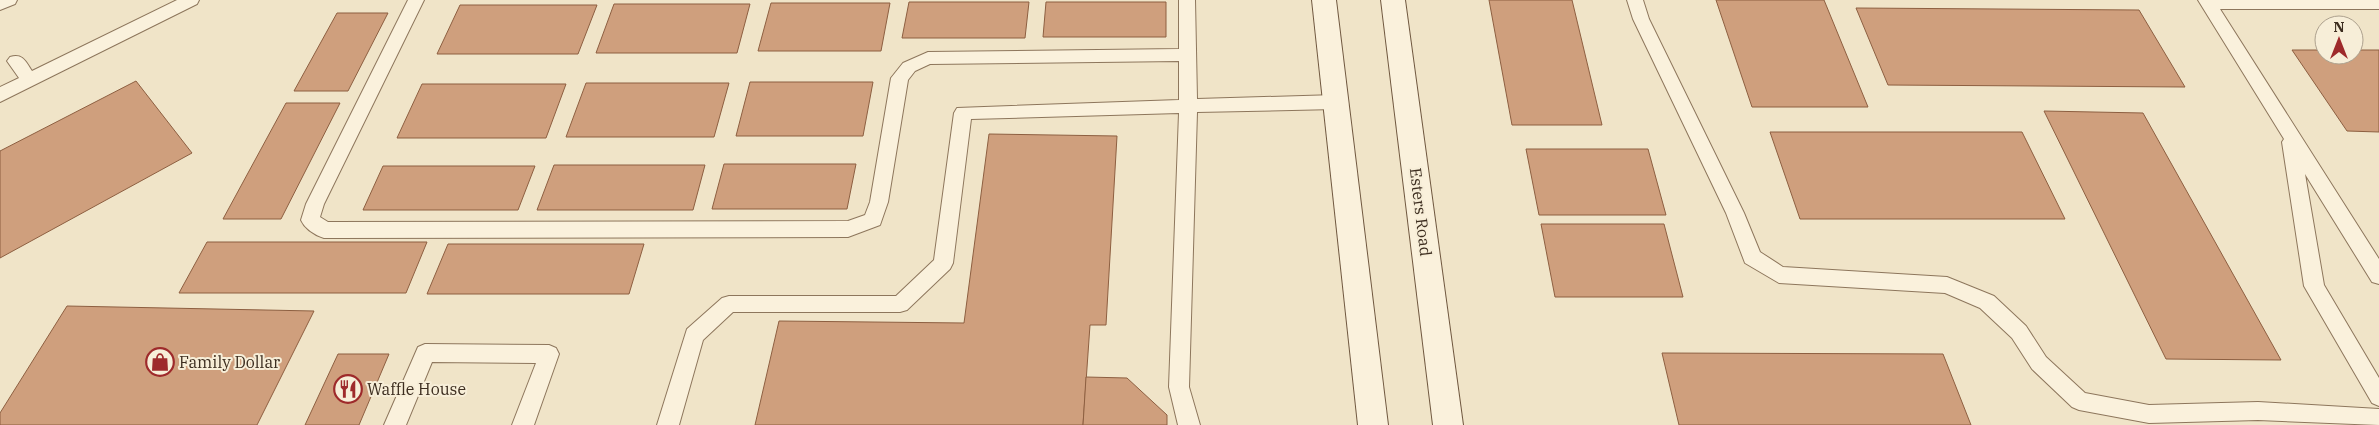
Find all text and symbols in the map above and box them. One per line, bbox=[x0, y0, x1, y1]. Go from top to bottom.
north arrow bbox=[2314, 15, 2364, 65]
text: N bbox=[2333, 18, 2345, 36]
street label: Esters Road bbox=[1406, 167, 1436, 258]
shop icon: Family Dollar bbox=[145, 347, 175, 377]
place label: Family Dollar bbox=[179, 352, 280, 372]
restaurant icon: Waffle House bbox=[333, 374, 363, 404]
place label: Waffle House bbox=[367, 379, 466, 399]

